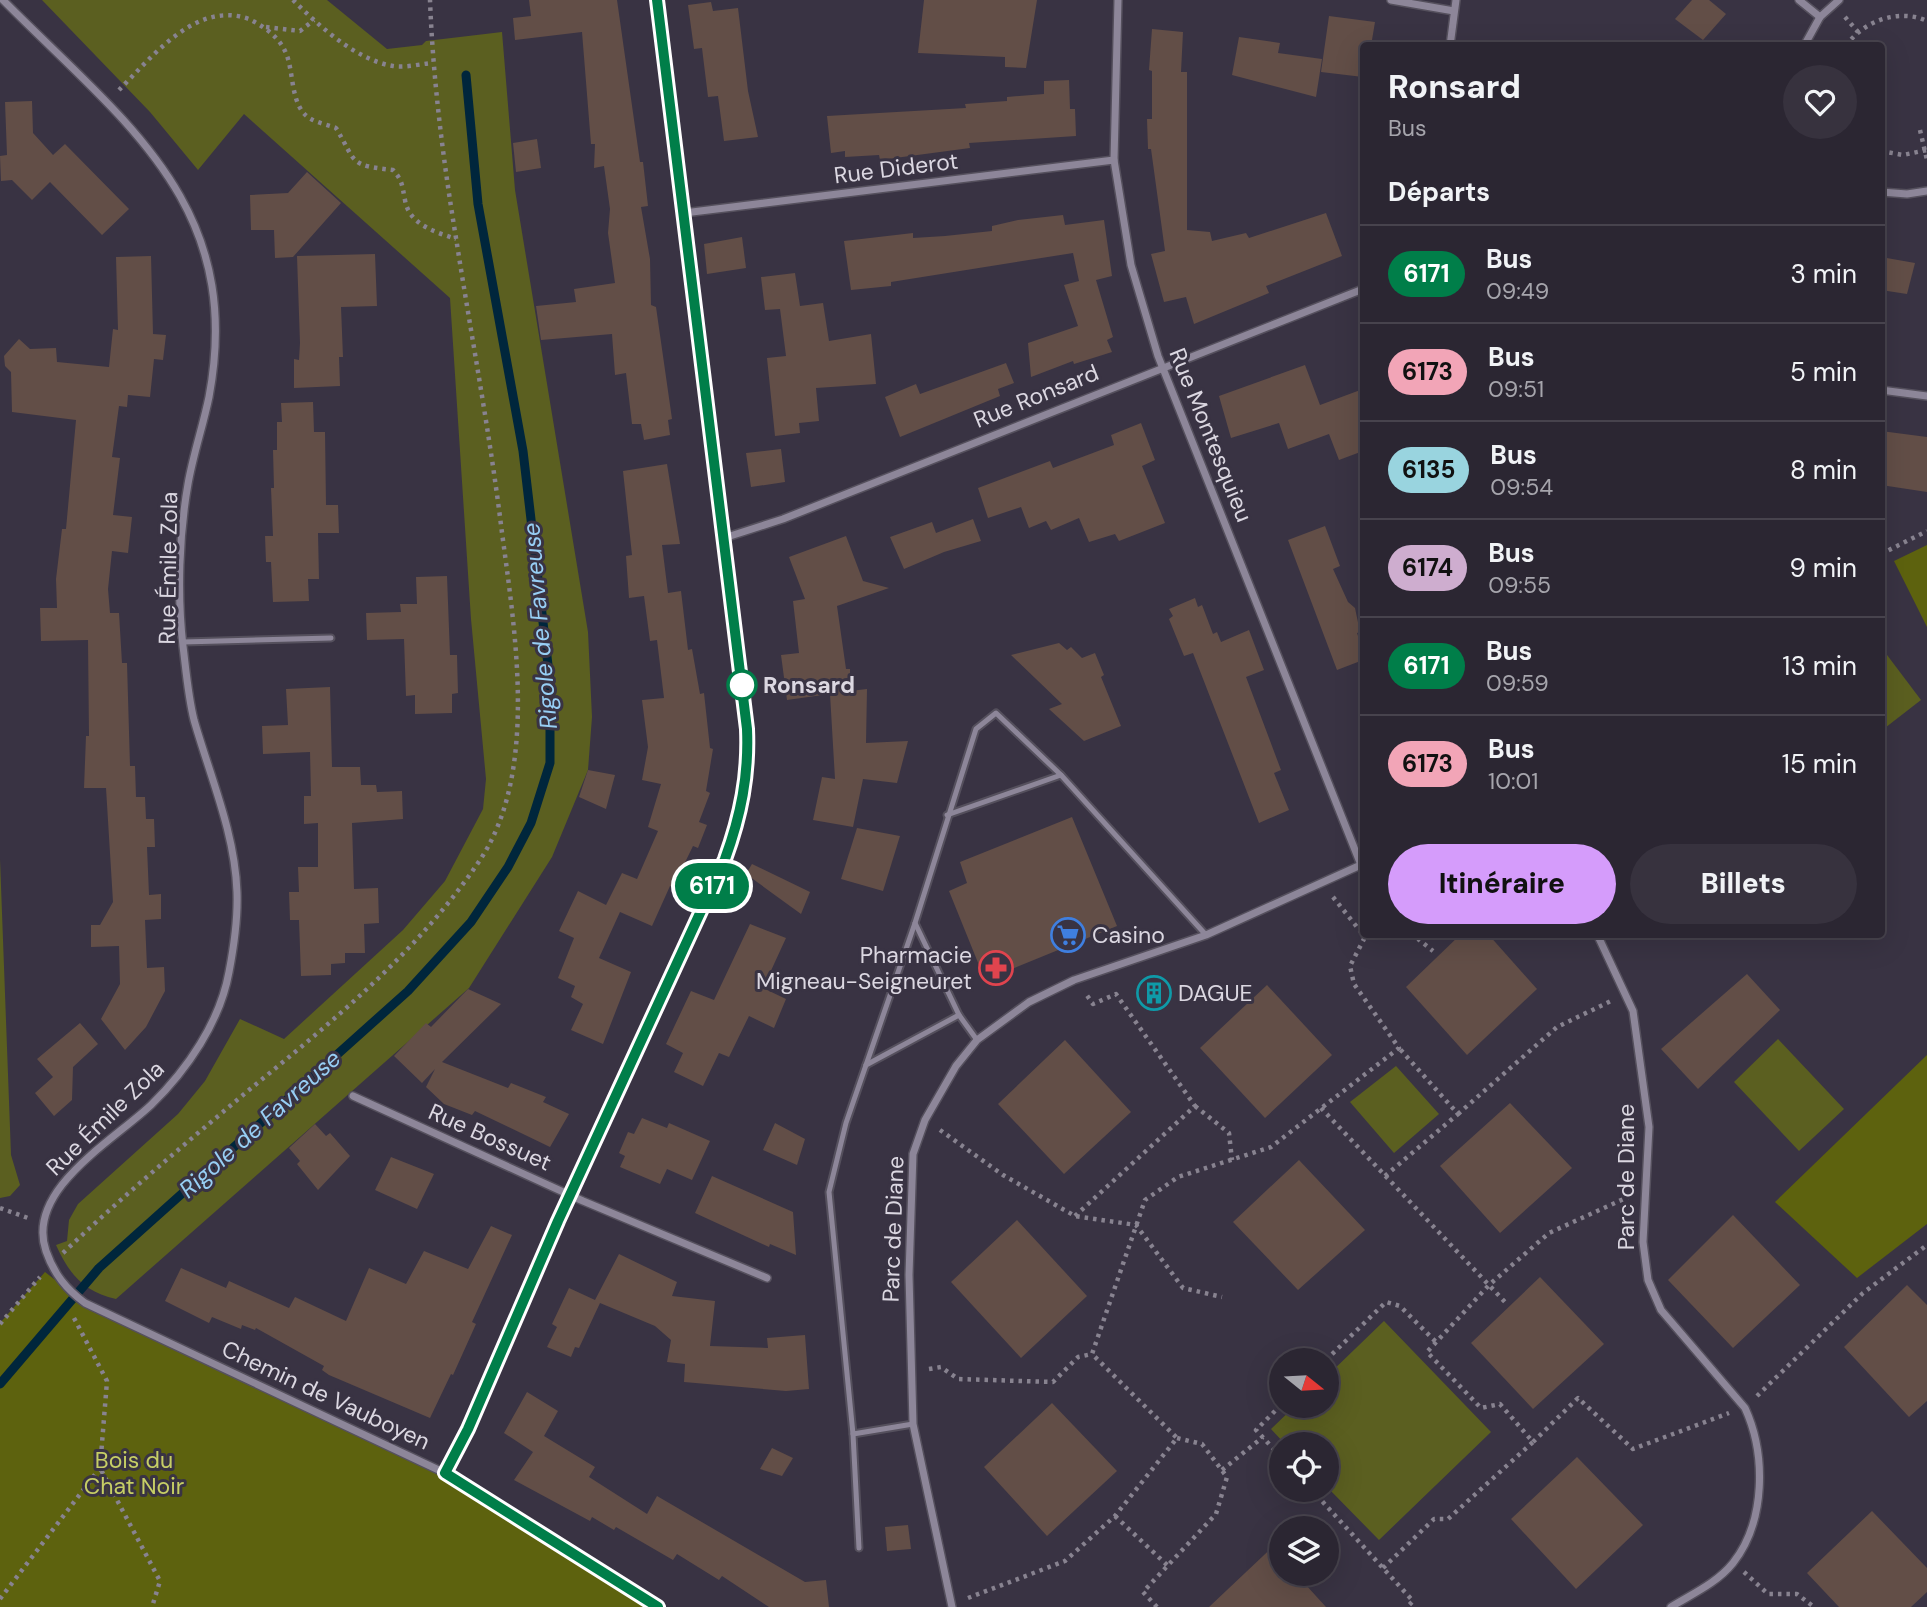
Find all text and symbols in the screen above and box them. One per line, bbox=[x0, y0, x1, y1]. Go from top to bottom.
text: Ronsard bbox=[1388, 65, 1521, 108]
button: heart bbox=[1783, 65, 1857, 139]
text: Bus bbox=[1388, 113, 1427, 143]
street label: Rue Diderot bbox=[832, 145, 960, 191]
text: Départs bbox=[1388, 175, 1490, 209]
text: Bus bbox=[1486, 242, 1532, 276]
text: 3 min bbox=[1790, 257, 1857, 291]
text: 6171 bbox=[1403, 258, 1450, 289]
text: 09:49 bbox=[1486, 276, 1549, 306]
text: Bus bbox=[1488, 340, 1535, 374]
street label: Rue Montesquieu bbox=[1162, 344, 1260, 526]
text: 5 min bbox=[1790, 355, 1857, 389]
text: 6173 bbox=[1402, 356, 1453, 387]
street label: Rue Ronsard bbox=[969, 357, 1103, 435]
text: 09:51 bbox=[1488, 374, 1544, 404]
text: Bus bbox=[1490, 438, 1537, 472]
text: 8 min bbox=[1790, 453, 1857, 487]
text: 6135 bbox=[1402, 454, 1455, 485]
text: 09:54 bbox=[1490, 472, 1553, 502]
street label: Rue Émile Zola bbox=[152, 491, 184, 645]
water label: Rigole de Favreuse bbox=[515, 521, 564, 731]
text: Bus bbox=[1488, 536, 1535, 570]
text: 9 min bbox=[1789, 551, 1857, 585]
text: 6174 bbox=[1402, 552, 1453, 583]
text: 09:55 bbox=[1488, 570, 1551, 600]
text: Bus bbox=[1486, 634, 1532, 668]
text: 13 min bbox=[1782, 649, 1857, 683]
text: 6171 bbox=[1403, 650, 1450, 681]
text: 09:59 bbox=[1486, 668, 1549, 698]
marker: Ronsard bbox=[727, 670, 757, 700]
place label: Ronsard bbox=[763, 670, 855, 700]
text: Bus bbox=[1488, 732, 1535, 766]
text: 15 min bbox=[1782, 747, 1857, 781]
text: 6173 bbox=[1402, 748, 1453, 779]
text: 10:01 bbox=[1488, 766, 1539, 796]
button: Itinéraire bbox=[1388, 844, 1616, 924]
button: Billets bbox=[1630, 844, 1857, 924]
line badge: 6171 bbox=[663, 863, 761, 909]
text: 6171 bbox=[689, 870, 735, 901]
supermarket icon: Casino bbox=[1049, 916, 1087, 954]
place label: Casino bbox=[1092, 920, 1165, 950]
place label: Pharmacie Migneau-Seigneuret bbox=[756, 940, 972, 996]
pharmacy icon: Pharmacie Migneau-Seigneuret bbox=[977, 949, 1015, 987]
building icon: DAGUE bbox=[1135, 974, 1173, 1012]
place label: DAGUE bbox=[1178, 978, 1253, 1008]
water label: Rigole de Favreuse bbox=[172, 1043, 347, 1205]
street label: Rue Émile Zola bbox=[40, 1054, 170, 1182]
street label: Rue Bossuet bbox=[424, 1097, 556, 1177]
street label: Parc de Diane bbox=[1611, 1104, 1641, 1250]
street label: Parc de Diane bbox=[875, 1155, 911, 1303]
street label: Chemin de Vauboyen bbox=[217, 1334, 435, 1456]
north arrow bbox=[1269, 1348, 1339, 1418]
map controls bbox=[1269, 1348, 1339, 1586]
button: locate bbox=[1269, 1432, 1339, 1502]
park label: Bois du Chat Noir bbox=[84, 1445, 184, 1501]
button: layers bbox=[1269, 1516, 1339, 1586]

